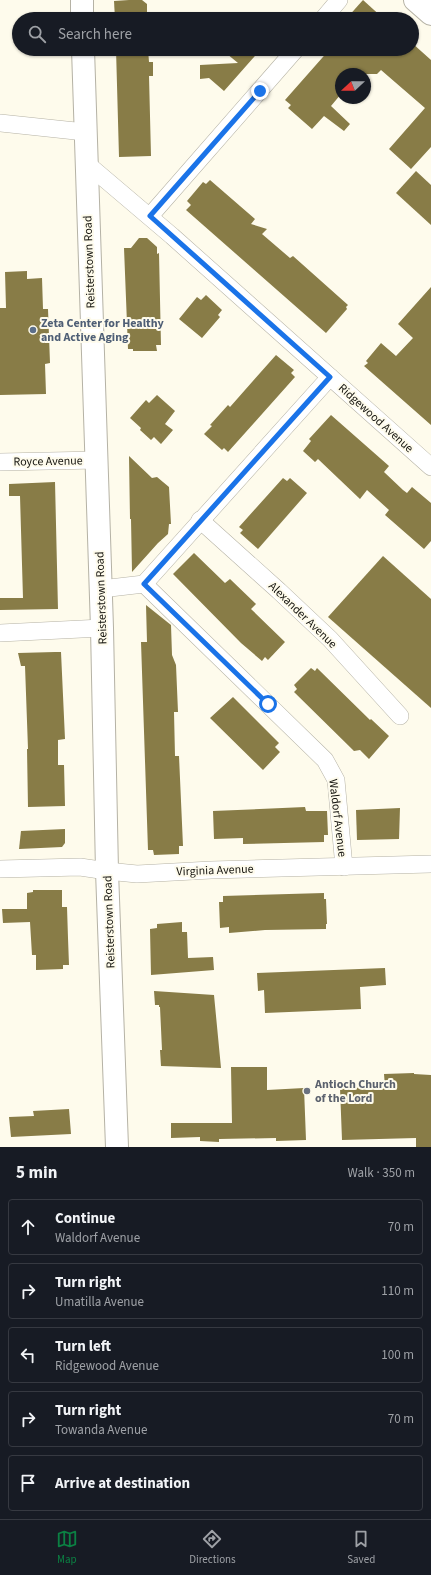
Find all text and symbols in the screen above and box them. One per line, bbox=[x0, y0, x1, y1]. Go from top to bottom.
search box bbox=[12, 12, 419, 56]
icon: search bbox=[26, 23, 48, 45]
text: Search here bbox=[58, 24, 132, 45]
north arrow bbox=[335, 68, 371, 104]
route end bbox=[251, 82, 269, 100]
street label: Reisterstown Road bbox=[79, 215, 100, 309]
place label: Zeta Center for Healthy and Active Aging bbox=[41, 315, 165, 346]
marker: Zeta Center for Healthy and Active Aging bbox=[28, 325, 38, 335]
street label: Ridgewood Avenue bbox=[334, 380, 417, 457]
street label: Royce Avenue bbox=[13, 452, 83, 471]
street label: Reisterstown Road bbox=[91, 551, 112, 645]
street label: Alexander Avenue bbox=[265, 578, 341, 653]
route start bbox=[259, 695, 277, 713]
street label: Waldorf Avenue bbox=[324, 778, 351, 858]
street label: Virginia Avenue bbox=[176, 861, 254, 880]
street label: Reisterstown Road bbox=[99, 875, 120, 969]
place label: Antioch Church of the Lord bbox=[314, 1076, 396, 1107]
marker: Antioch Church of the Lord bbox=[302, 1086, 312, 1096]
text: 5 min bbox=[16, 1161, 57, 1185]
text: Walk · 350 m bbox=[347, 1164, 415, 1182]
text: Continue bbox=[55, 1208, 115, 1229]
icon: ahead bbox=[17, 1216, 39, 1238]
text: 70 m bbox=[388, 1218, 414, 1236]
text: Waldorf Avenue bbox=[55, 1229, 140, 1247]
text: Turn right bbox=[55, 1272, 121, 1293]
icon: right bbox=[17, 1280, 39, 1302]
text: 110 m bbox=[381, 1282, 414, 1300]
text: Umatilla Avenue bbox=[55, 1293, 144, 1311]
text: Turn left bbox=[55, 1336, 111, 1357]
icon: left bbox=[17, 1344, 39, 1366]
text: 100 m bbox=[381, 1346, 414, 1364]
text: Ridgewood Avenue bbox=[55, 1357, 159, 1375]
text: Turn right bbox=[55, 1400, 121, 1421]
icon: right bbox=[17, 1408, 39, 1430]
text: 70 m bbox=[388, 1410, 414, 1428]
text: Towanda Avenue bbox=[55, 1421, 147, 1439]
icon: arrive bbox=[17, 1472, 39, 1494]
text: Arrive at destination bbox=[55, 1473, 190, 1494]
tab: Map bbox=[56, 1528, 78, 1567]
tab: Directions bbox=[189, 1528, 236, 1567]
tab: Saved bbox=[347, 1528, 375, 1567]

